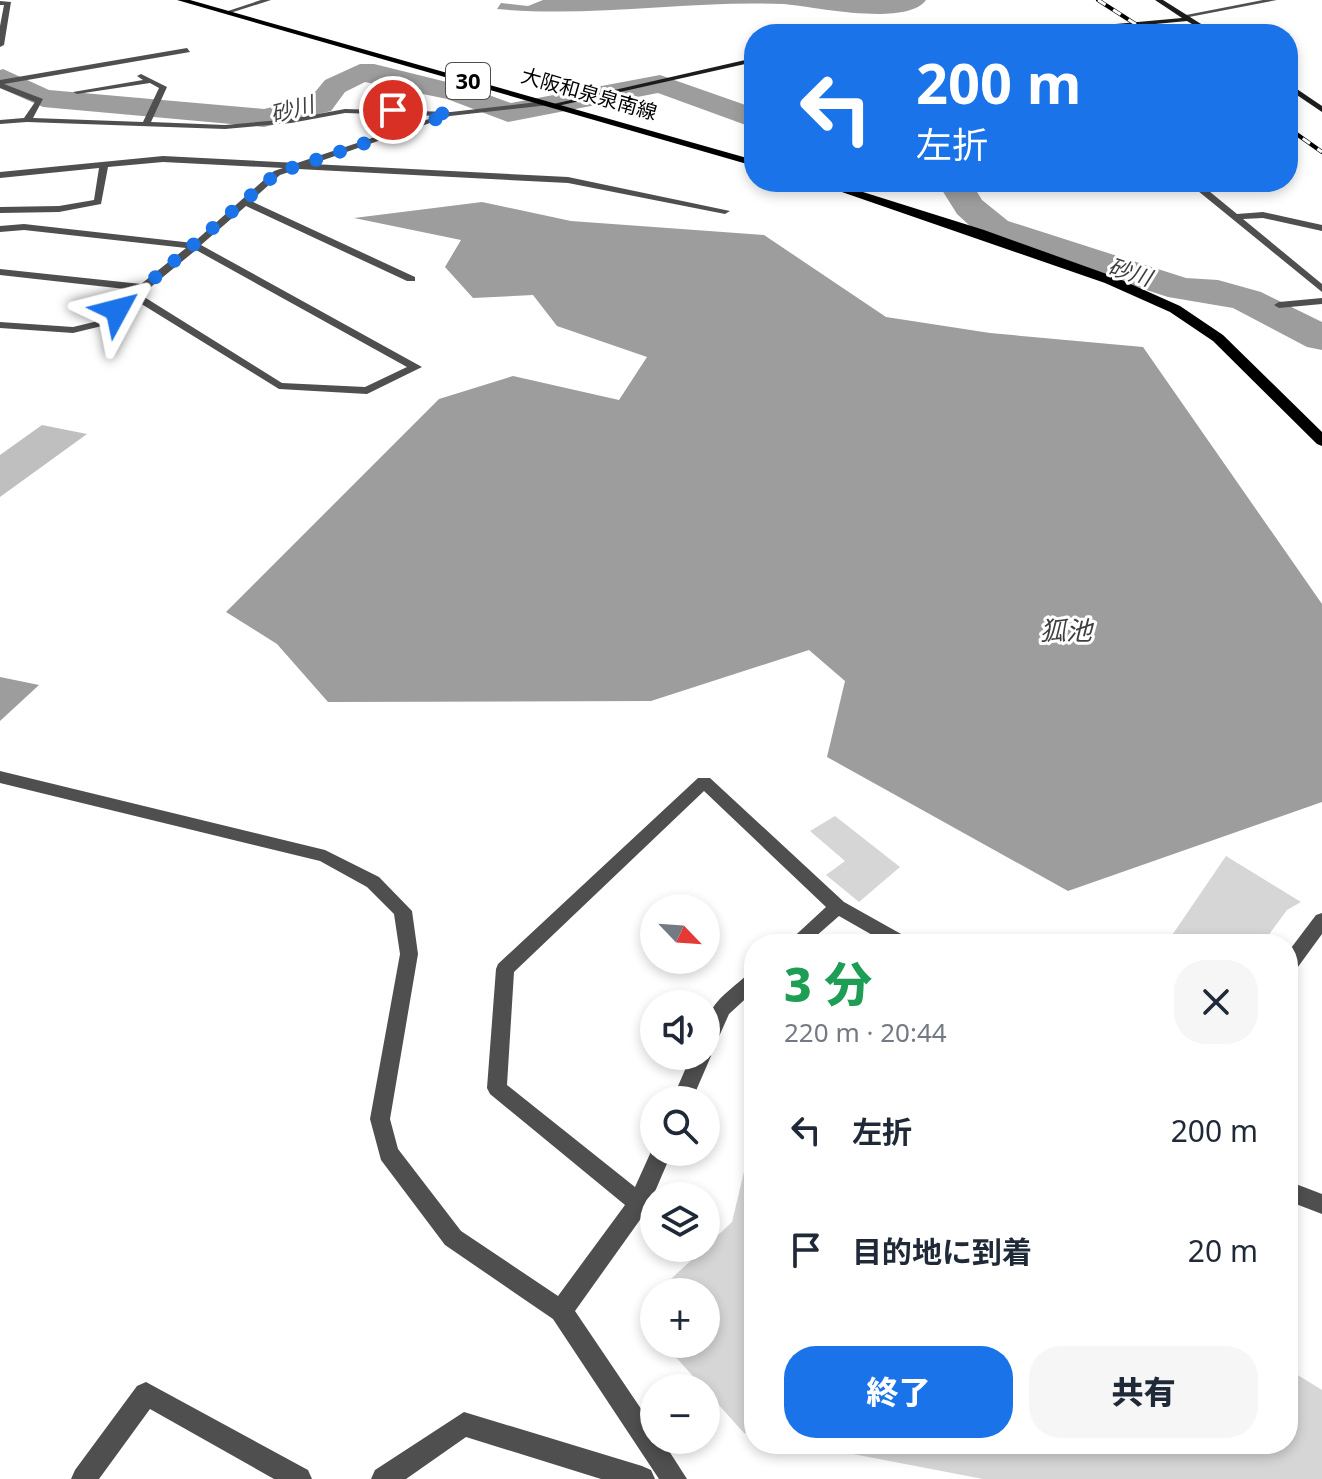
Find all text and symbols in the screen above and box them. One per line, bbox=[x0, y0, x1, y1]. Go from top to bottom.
text: 200 m bbox=[916, 44, 1081, 120]
icon: left bbox=[784, 56, 888, 160]
street label: 大阪和泉泉南線 bbox=[518, 61, 660, 126]
road number: 30 bbox=[446, 63, 490, 99]
pin bbox=[359, 76, 427, 144]
water label: 砂川 bbox=[267, 87, 319, 128]
icon: arrive bbox=[371, 88, 415, 132]
text: 左折 bbox=[916, 120, 988, 169]
water label: 砂川 bbox=[1105, 250, 1158, 293]
position arrow bbox=[75, 268, 159, 352]
water label: 狐池 bbox=[1040, 612, 1095, 648]
north arrow bbox=[640, 894, 720, 974]
map controls bbox=[640, 894, 720, 1454]
text: 3 分 bbox=[784, 951, 872, 1016]
button: close bbox=[1174, 960, 1258, 1044]
button: sound bbox=[640, 990, 720, 1070]
text: 220 m · 20:44 bbox=[784, 1014, 947, 1050]
button: search bbox=[640, 1086, 720, 1166]
icon: left bbox=[784, 1108, 828, 1152]
text: 200 m bbox=[1171, 1110, 1258, 1151]
text: 左折 bbox=[852, 1111, 912, 1152]
button: layers bbox=[640, 1182, 720, 1262]
icon: arrive bbox=[784, 1228, 828, 1272]
text: 20 m bbox=[1188, 1230, 1258, 1271]
text: 目的地に到着 bbox=[852, 1231, 1032, 1272]
button: + bbox=[640, 1278, 720, 1358]
button: 終了 bbox=[784, 1346, 1013, 1438]
button: 共有 bbox=[1029, 1346, 1258, 1438]
button: − bbox=[640, 1374, 720, 1454]

